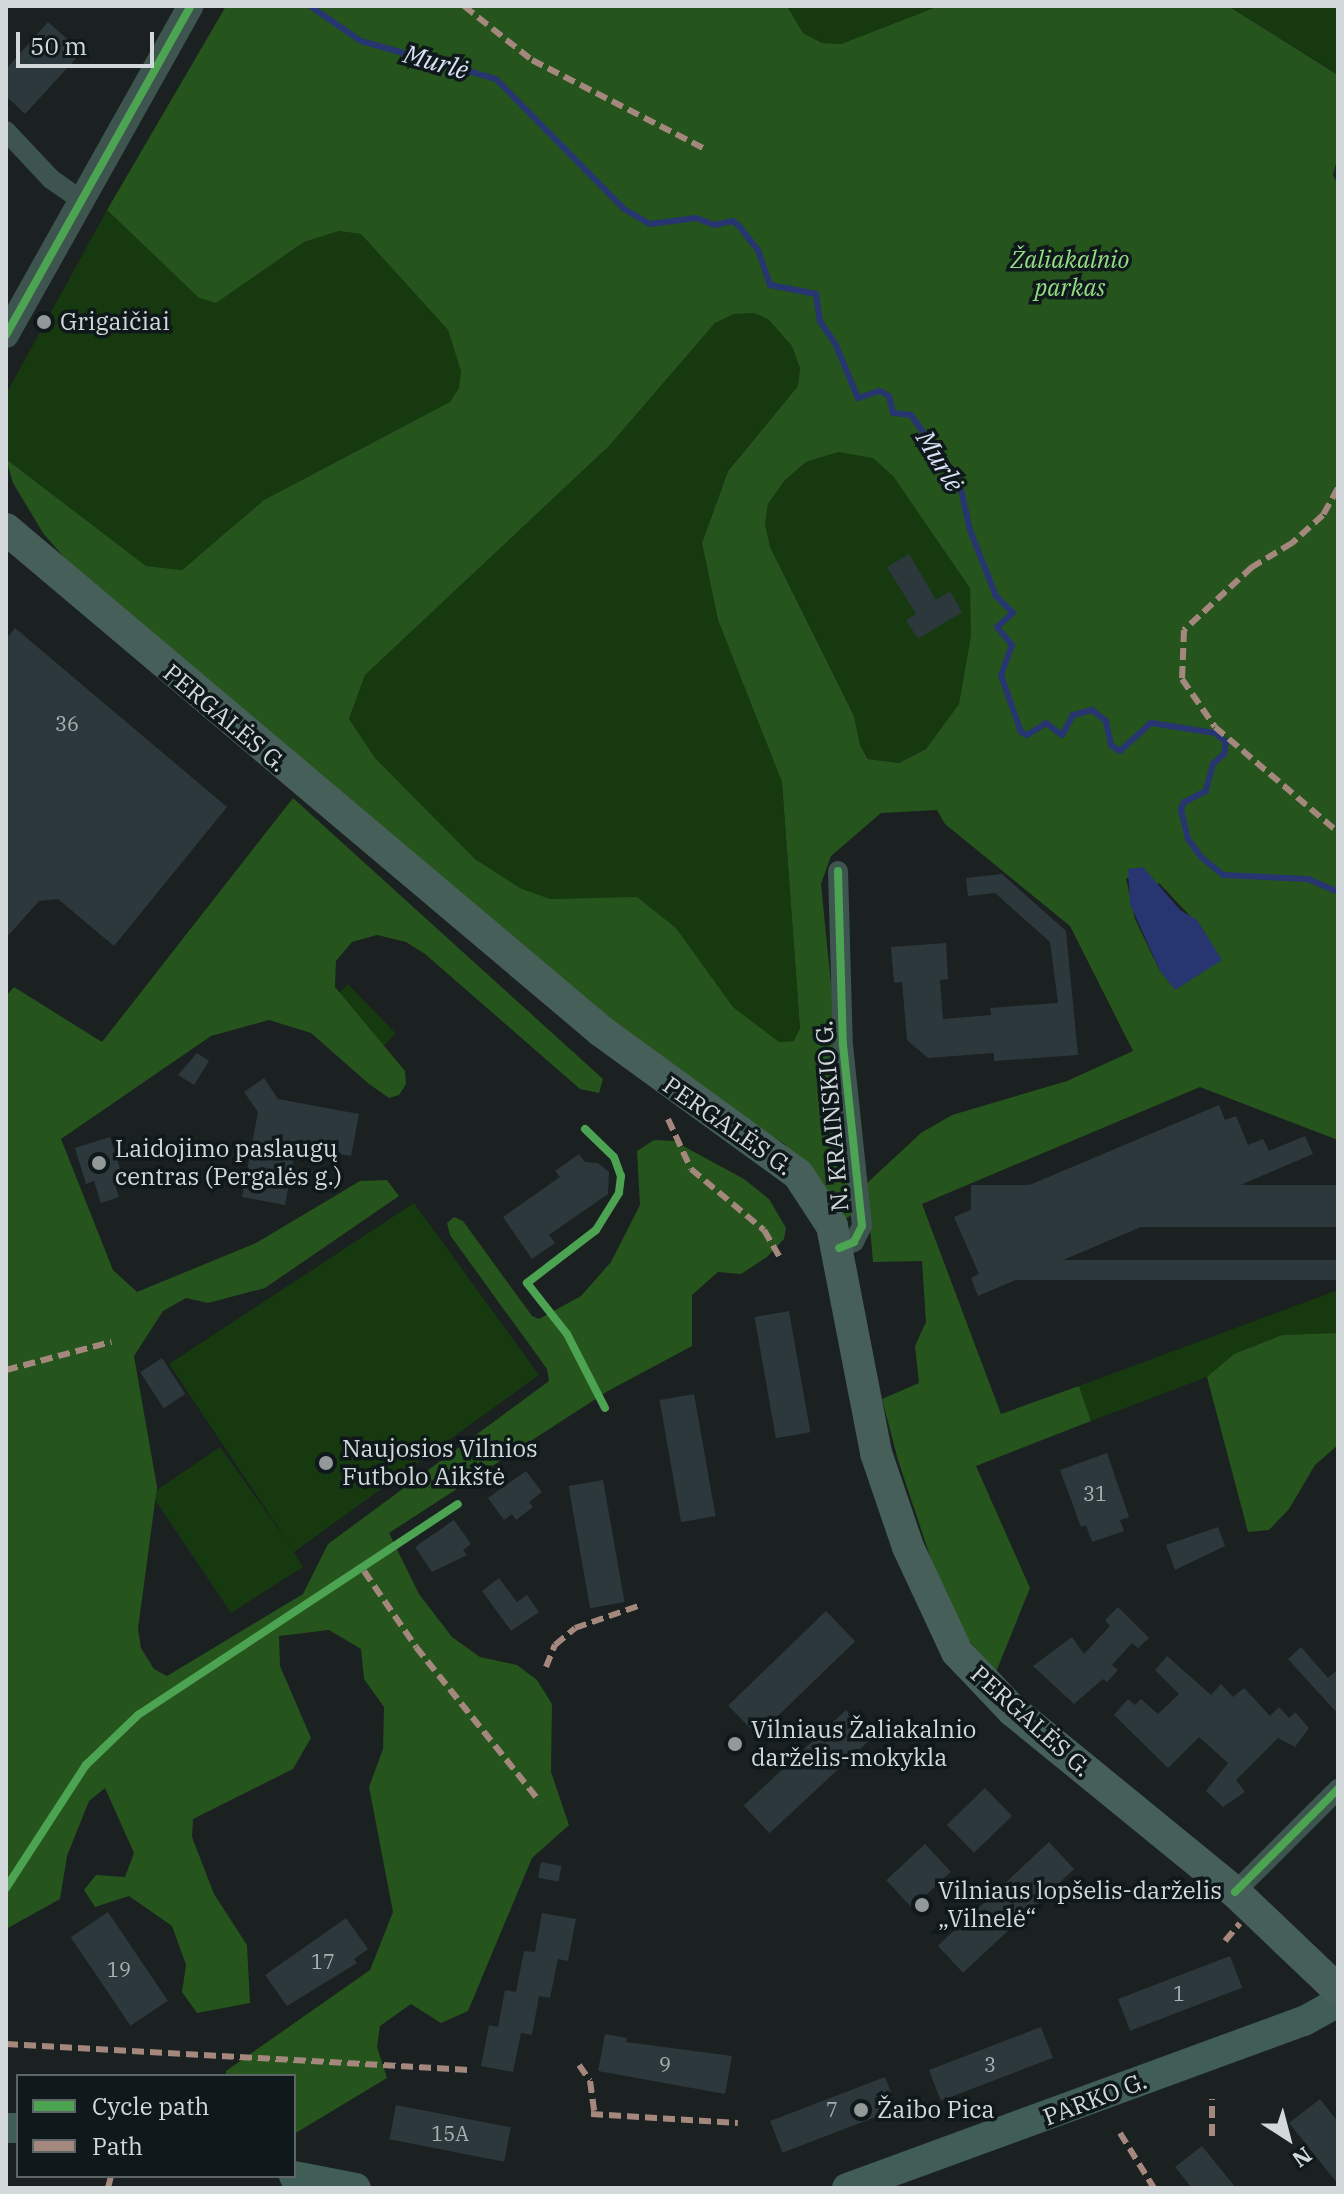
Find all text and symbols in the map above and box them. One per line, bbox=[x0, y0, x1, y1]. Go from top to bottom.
scale bar bbox=[20, 16, 158, 66]
text: 50 m bbox=[30, 30, 87, 62]
water label: Murlė bbox=[400, 38, 472, 86]
park label: Žaliakalnio parkas bbox=[1011, 246, 1129, 302]
place label: Grigaičiai bbox=[60, 308, 170, 336]
marker: Grigaičiai bbox=[35, 313, 53, 331]
water label: Murlė bbox=[910, 425, 970, 497]
street label: PERGALĖS G. bbox=[158, 658, 292, 778]
house number: 36 bbox=[55, 711, 79, 735]
street label: N. KRAINSKIO G. bbox=[809, 1019, 855, 1213]
street label: PERGALĖS G. bbox=[657, 1071, 799, 1181]
place label: Laidojimo paslaugų centras (Pergalės g.) bbox=[115, 1135, 342, 1191]
marker: Laidojimo paslaugų centras (Pergalės g.) bbox=[90, 1154, 108, 1172]
place label: Naujosios Vilnios Futbolo Aikštė bbox=[342, 1435, 538, 1491]
marker: Naujosios Vilnios Futbolo Aikštė bbox=[317, 1454, 335, 1472]
house number: 31 bbox=[1083, 1481, 1107, 1505]
street label: PERGALĖS G. bbox=[965, 1659, 1097, 1783]
place label: Vilniaus Žaliakalnio darželis-mokykla bbox=[751, 1716, 976, 1772]
marker: Vilniaus Žaliakalnio darželis-mokykla bbox=[726, 1735, 744, 1753]
place label: Vilniaus lopšelis-darželis „Vilnelė“ bbox=[938, 1877, 1222, 1933]
marker: Vilniaus lopšelis-darželis „Vilnelė“ bbox=[913, 1896, 931, 1914]
house number: 17 bbox=[311, 1949, 335, 1973]
house number: 19 bbox=[107, 1957, 131, 1981]
house number: 1 bbox=[1173, 1981, 1185, 2005]
house number: 9 bbox=[659, 2052, 671, 2076]
house number: 3 bbox=[984, 2052, 996, 2076]
street label: PARKO G. bbox=[1039, 2066, 1151, 2132]
legend bbox=[16, 2074, 296, 2178]
text: Cycle path bbox=[92, 2090, 209, 2122]
place label: Žaibo Pica bbox=[877, 2096, 995, 2124]
house number: 7 bbox=[826, 2097, 838, 2121]
north arrow bbox=[1248, 2098, 1328, 2178]
marker: Žaibo Pica bbox=[852, 2101, 870, 2119]
house number: 15A bbox=[431, 2121, 469, 2145]
text: Path bbox=[92, 2130, 143, 2162]
text: N bbox=[1287, 2141, 1318, 2175]

